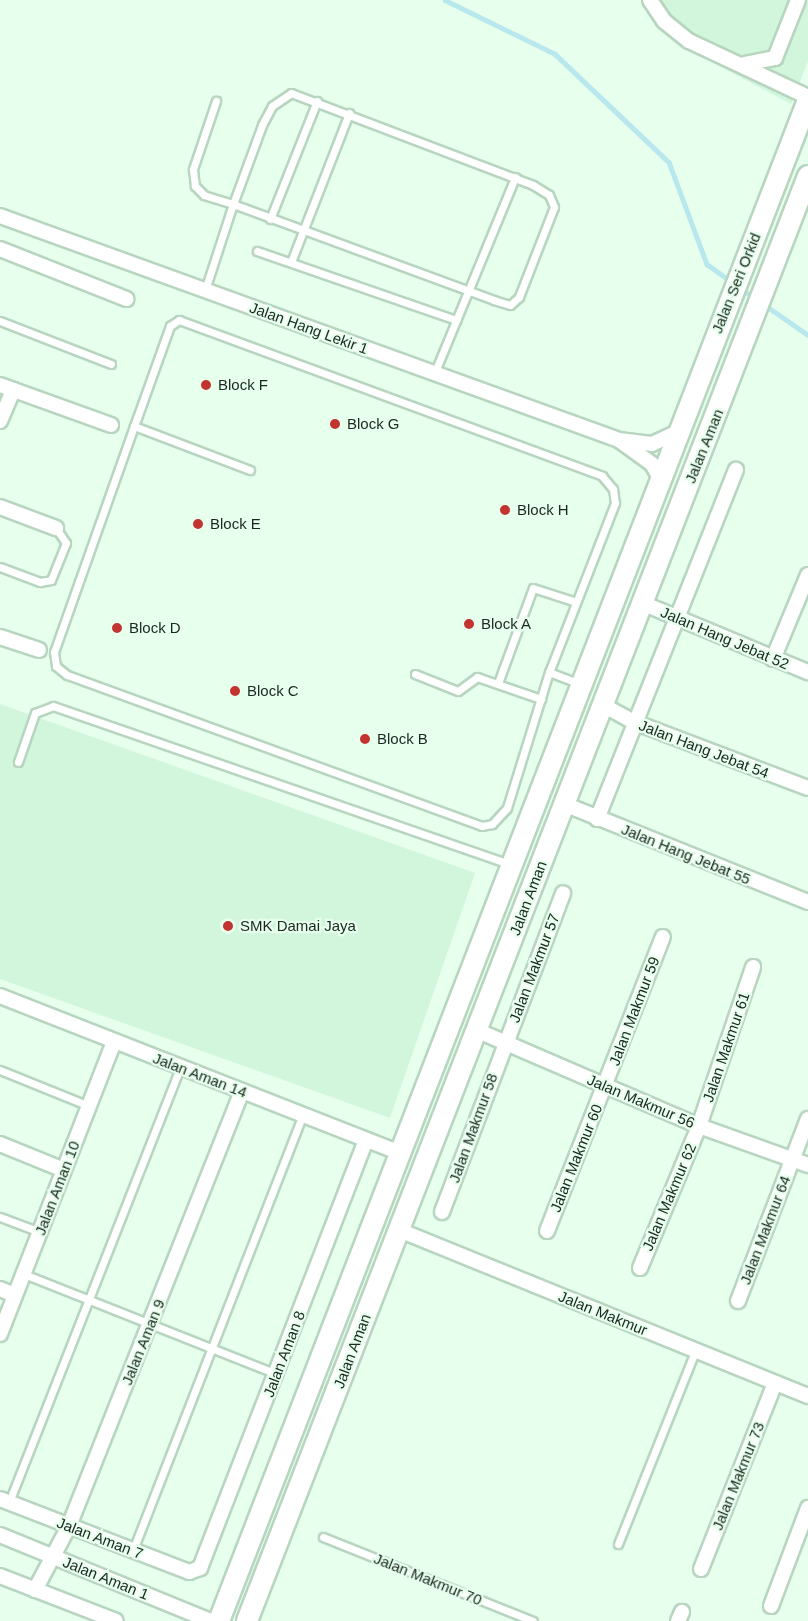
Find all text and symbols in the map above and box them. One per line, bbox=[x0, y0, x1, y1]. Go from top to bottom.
street label: Jalan Seri Orkid bbox=[708, 230, 764, 336]
street label: Jalan Hang Lekir 1 bbox=[247, 298, 371, 358]
place label: Block F bbox=[218, 376, 268, 394]
marker: Block F bbox=[199, 378, 213, 392]
street label: Jalan Aman bbox=[681, 406, 727, 486]
place label: Block G bbox=[347, 415, 400, 433]
marker: Block G bbox=[328, 417, 342, 431]
place label: Block H bbox=[517, 501, 569, 519]
marker: Block H bbox=[498, 503, 512, 517]
place label: Block E bbox=[210, 515, 261, 533]
marker: Block E bbox=[191, 517, 205, 531]
street label: Jalan Hang Jebat 52 bbox=[658, 603, 792, 673]
place label: Block A bbox=[481, 615, 532, 633]
marker: Block A bbox=[462, 617, 476, 631]
place label: Block D bbox=[129, 619, 181, 637]
marker: Block D bbox=[110, 621, 124, 635]
place label: Block C bbox=[247, 682, 299, 700]
marker: Block C bbox=[228, 684, 242, 698]
street label: Jalan Hang Jebat 54 bbox=[637, 716, 771, 782]
place label: Block B bbox=[377, 730, 428, 748]
marker: Block B bbox=[358, 732, 372, 746]
street label: Jalan Hang Jebat 55 bbox=[619, 820, 753, 888]
street label: Jalan Aman bbox=[505, 858, 551, 938]
street label: Jalan Makmur 57 bbox=[505, 911, 563, 1025]
place label: SMK Damai Jaya bbox=[240, 917, 356, 935]
marker: SMK Damai Jaya bbox=[221, 919, 235, 933]
street label: Jalan Makmur 59 bbox=[605, 954, 663, 1068]
street label: Jalan Makmur 61 bbox=[699, 990, 753, 1104]
street label: Jalan Aman 14 bbox=[150, 1049, 250, 1101]
street label: Jalan Makmur 56 bbox=[585, 1070, 697, 1132]
street label: Jalan Makmur 58 bbox=[445, 1071, 501, 1185]
street label: Jalan Makmur 60 bbox=[546, 1101, 606, 1215]
street label: Jalan Aman 10 bbox=[31, 1138, 83, 1238]
street label: Jalan Makmur 62 bbox=[638, 1141, 700, 1253]
street label: Jalan Makmur 64 bbox=[736, 1173, 794, 1287]
street label: Jalan Makmur bbox=[556, 1287, 650, 1339]
street label: Jalan Aman 9 bbox=[117, 1296, 169, 1388]
street label: Jalan Aman 8 bbox=[259, 1308, 309, 1400]
street label: Jalan Aman bbox=[329, 1311, 375, 1391]
street label: Jalan Makmur 73 bbox=[708, 1419, 768, 1533]
street label: Jalan Aman 7 bbox=[54, 1513, 146, 1563]
street label: Jalan Makmur 70 bbox=[371, 1549, 485, 1609]
street label: Jalan Aman 1 bbox=[60, 1552, 152, 1604]

